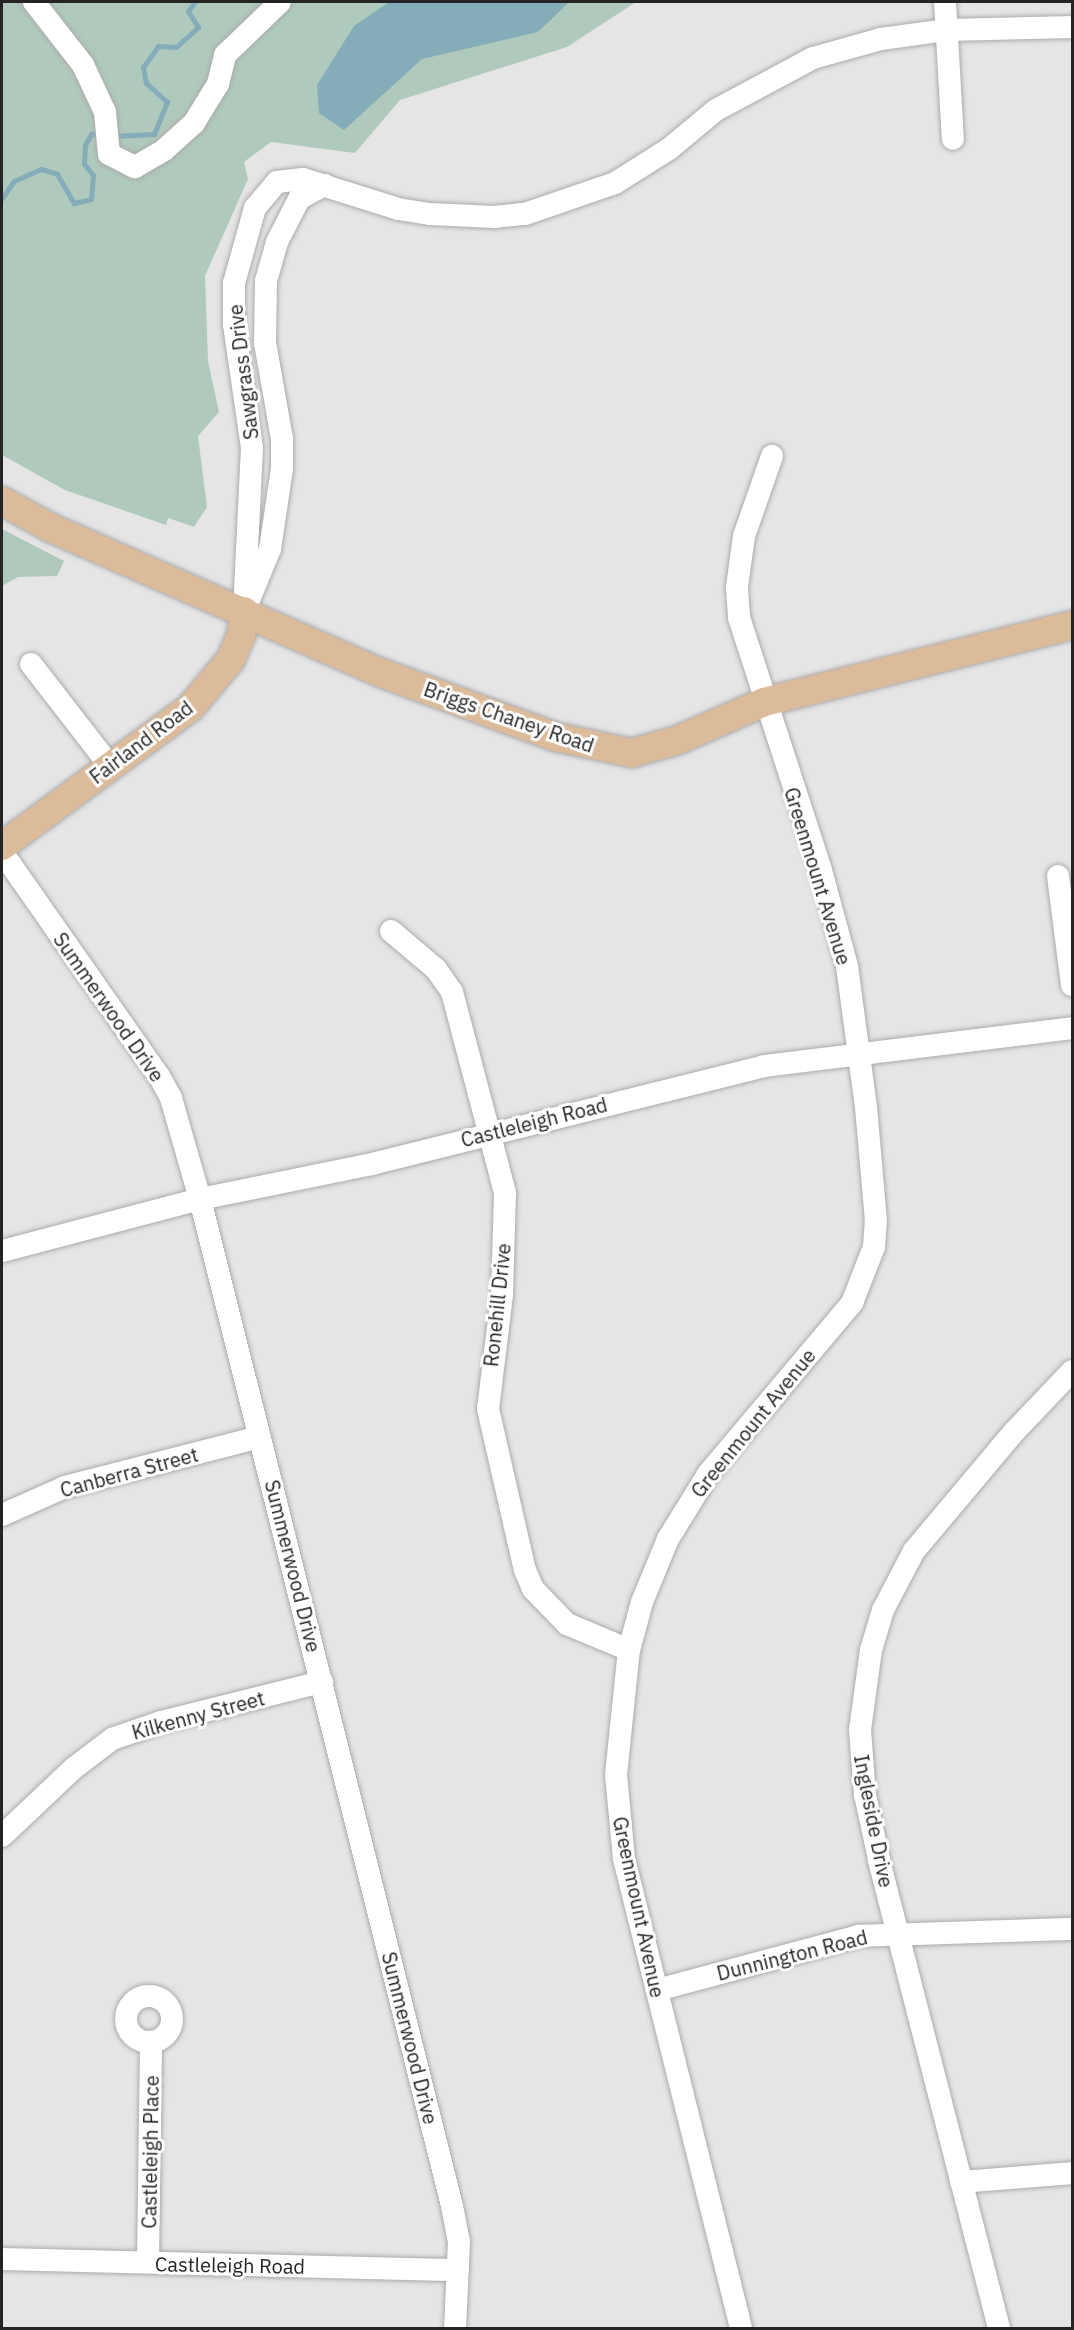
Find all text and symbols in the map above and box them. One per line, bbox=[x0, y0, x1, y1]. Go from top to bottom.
street label: Sawgrass Drive bbox=[223, 303, 263, 441]
street label: Briggs Chaney Road bbox=[421, 677, 597, 757]
street label: Fairland Road bbox=[85, 695, 197, 789]
street label: Greenmount Avenue bbox=[780, 784, 856, 968]
street label: Summerwood Drive bbox=[48, 928, 170, 1086]
street label: Castleleigh Road bbox=[458, 1092, 610, 1152]
street label: Ronehill Drive bbox=[479, 1242, 515, 1368]
street label: Greenmount Avenue bbox=[686, 1344, 820, 1502]
street label: Canberra Street bbox=[57, 1442, 201, 1502]
street label: Summerwood Drive bbox=[260, 1477, 326, 1655]
street label: Kilkenny Street bbox=[129, 1686, 267, 1744]
street label: Ingleside Drive bbox=[849, 1753, 899, 1889]
street label: Greenmount Avenue bbox=[608, 1814, 670, 2000]
street label: Dunnington Road bbox=[714, 1925, 870, 1985]
street label: Summerwood Drive bbox=[377, 1949, 443, 2127]
street label: Castleleigh Place bbox=[137, 2075, 163, 2229]
street label: Castleleigh Road bbox=[155, 2252, 305, 2278]

